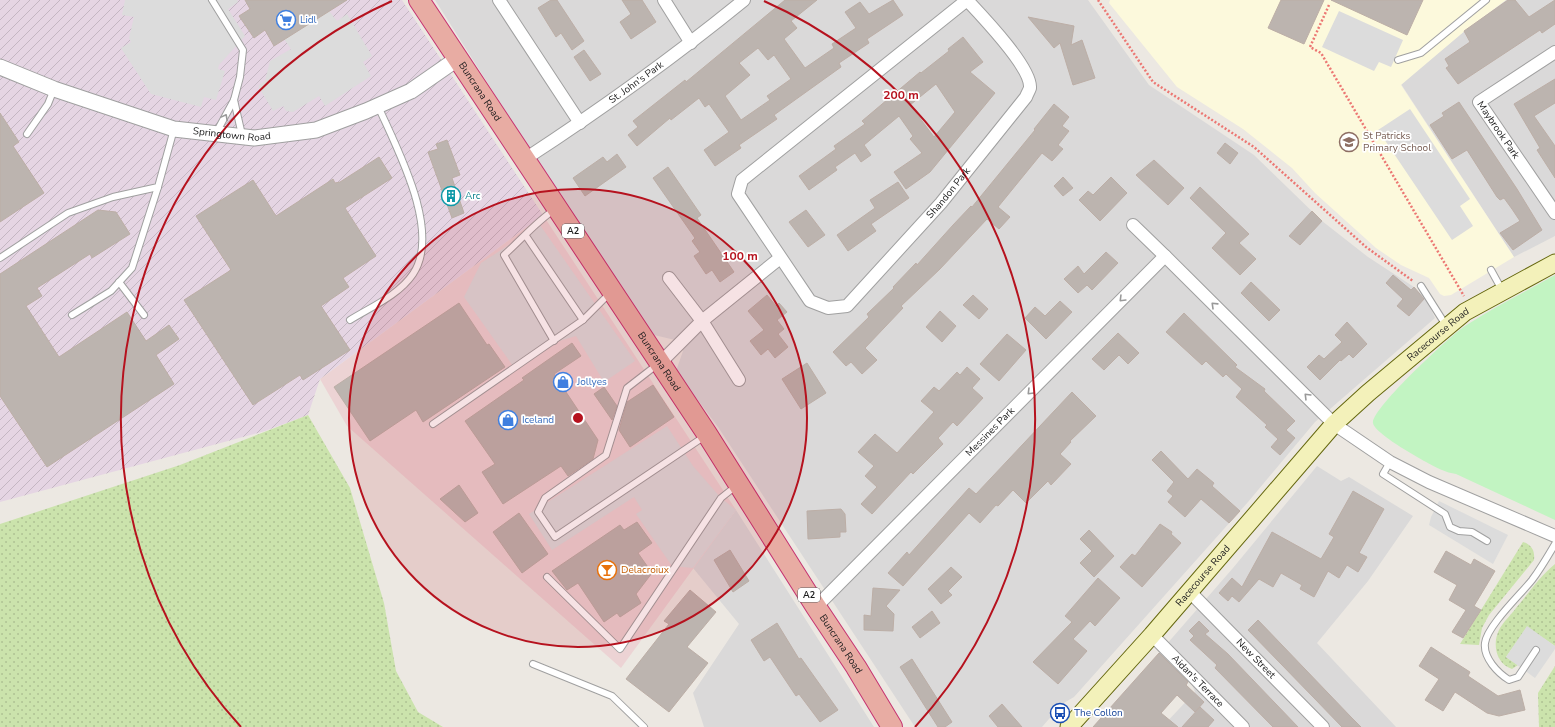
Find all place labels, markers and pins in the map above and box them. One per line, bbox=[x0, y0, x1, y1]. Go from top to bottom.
supermarket icon: Lidl bbox=[275, 9, 297, 31]
place label: Lidl bbox=[300, 13, 317, 27]
place label: St Patricks Primary School bbox=[1363, 129, 1431, 155]
school or university icon: St Patricks Primary School bbox=[1338, 131, 1360, 153]
building icon: Arc bbox=[440, 185, 462, 207]
place label: Arc bbox=[465, 189, 481, 203]
shop icon: Jollyes bbox=[552, 371, 574, 393]
place label: Jollyes bbox=[576, 375, 607, 389]
shop icon: Iceland bbox=[497, 409, 519, 431]
centre of rings bbox=[571, 411, 585, 425]
place label: Iceland bbox=[522, 413, 554, 427]
bar icon: Delacroiux bbox=[596, 559, 618, 581]
place label: Delacroiux bbox=[621, 563, 670, 577]
bus stop icon: The Collon bbox=[1049, 702, 1071, 724]
place label: The Collon bbox=[1074, 706, 1123, 720]

